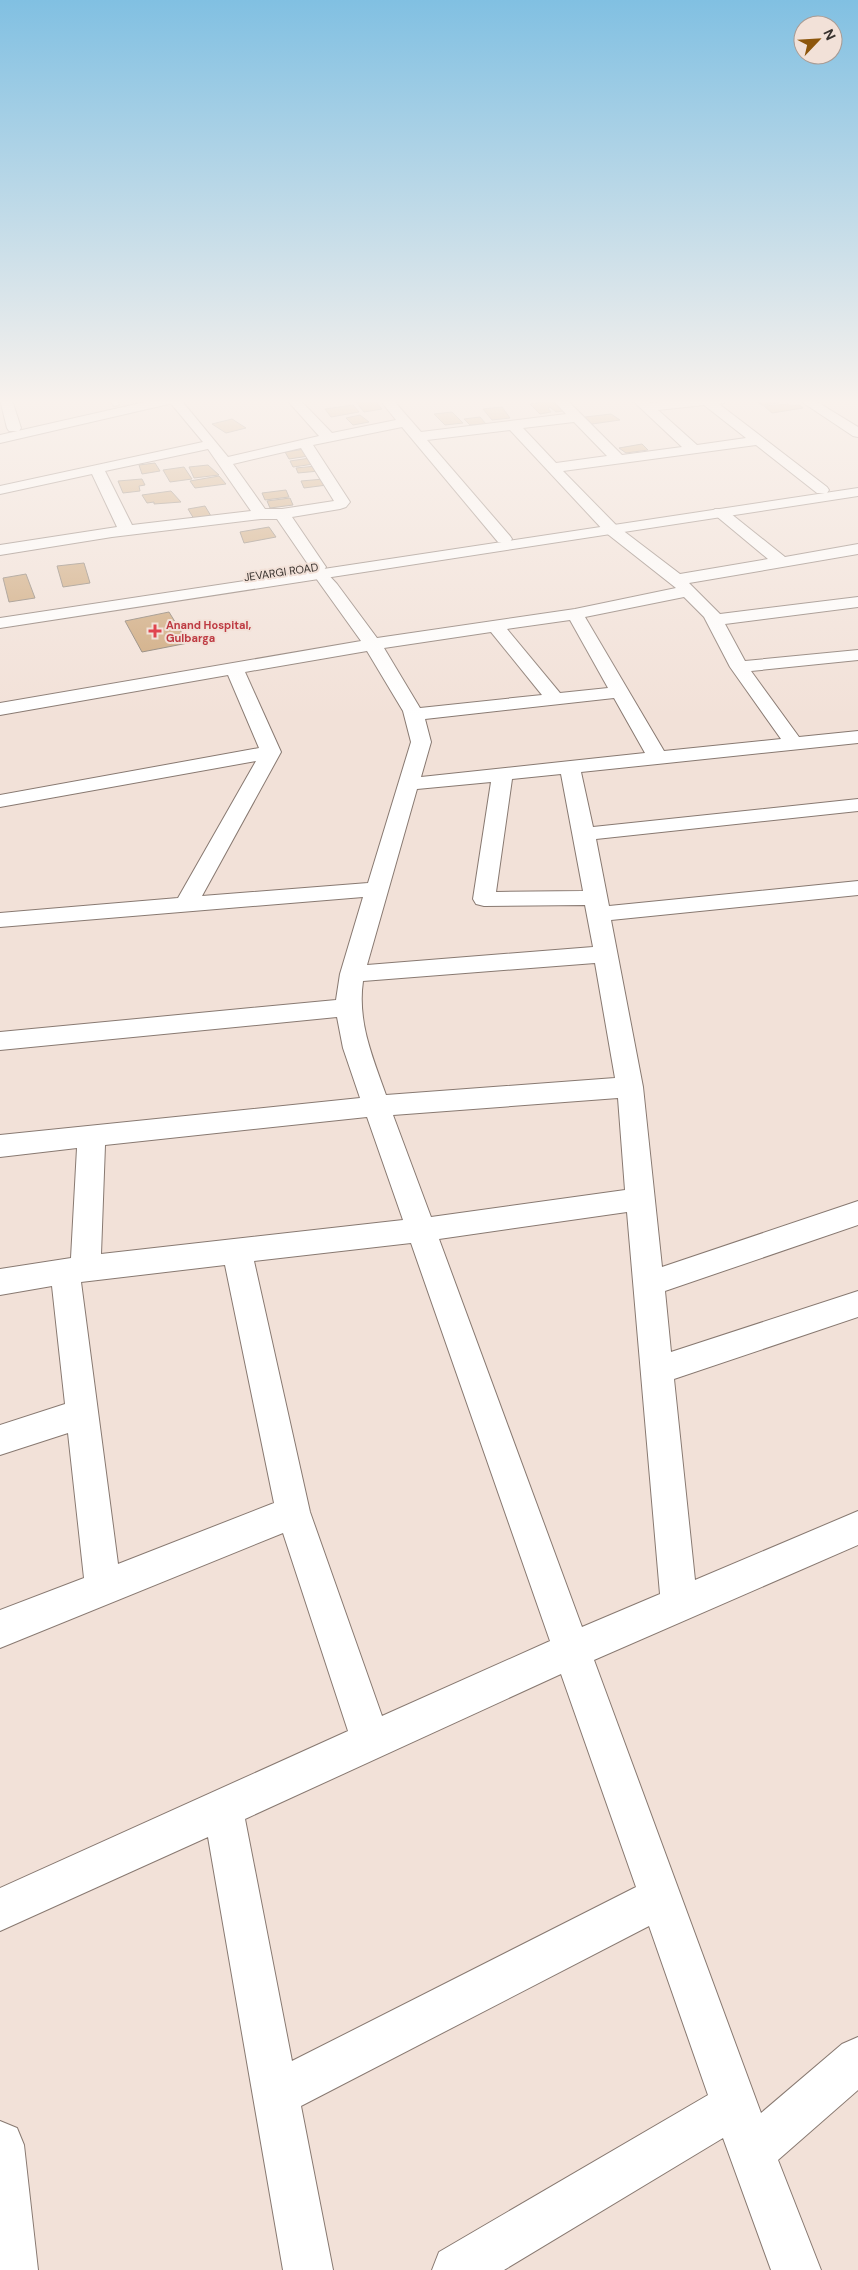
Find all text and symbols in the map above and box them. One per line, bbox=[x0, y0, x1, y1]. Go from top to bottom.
north arrow bbox=[793, 15, 843, 65]
text: N bbox=[819, 26, 840, 43]
street label: JEVARGI ROAD bbox=[243, 560, 320, 584]
place label: Anand Hospital, Gulbarga bbox=[166, 618, 251, 645]
marker: Anand Hospital, Gulbarga bbox=[148, 624, 162, 638]

